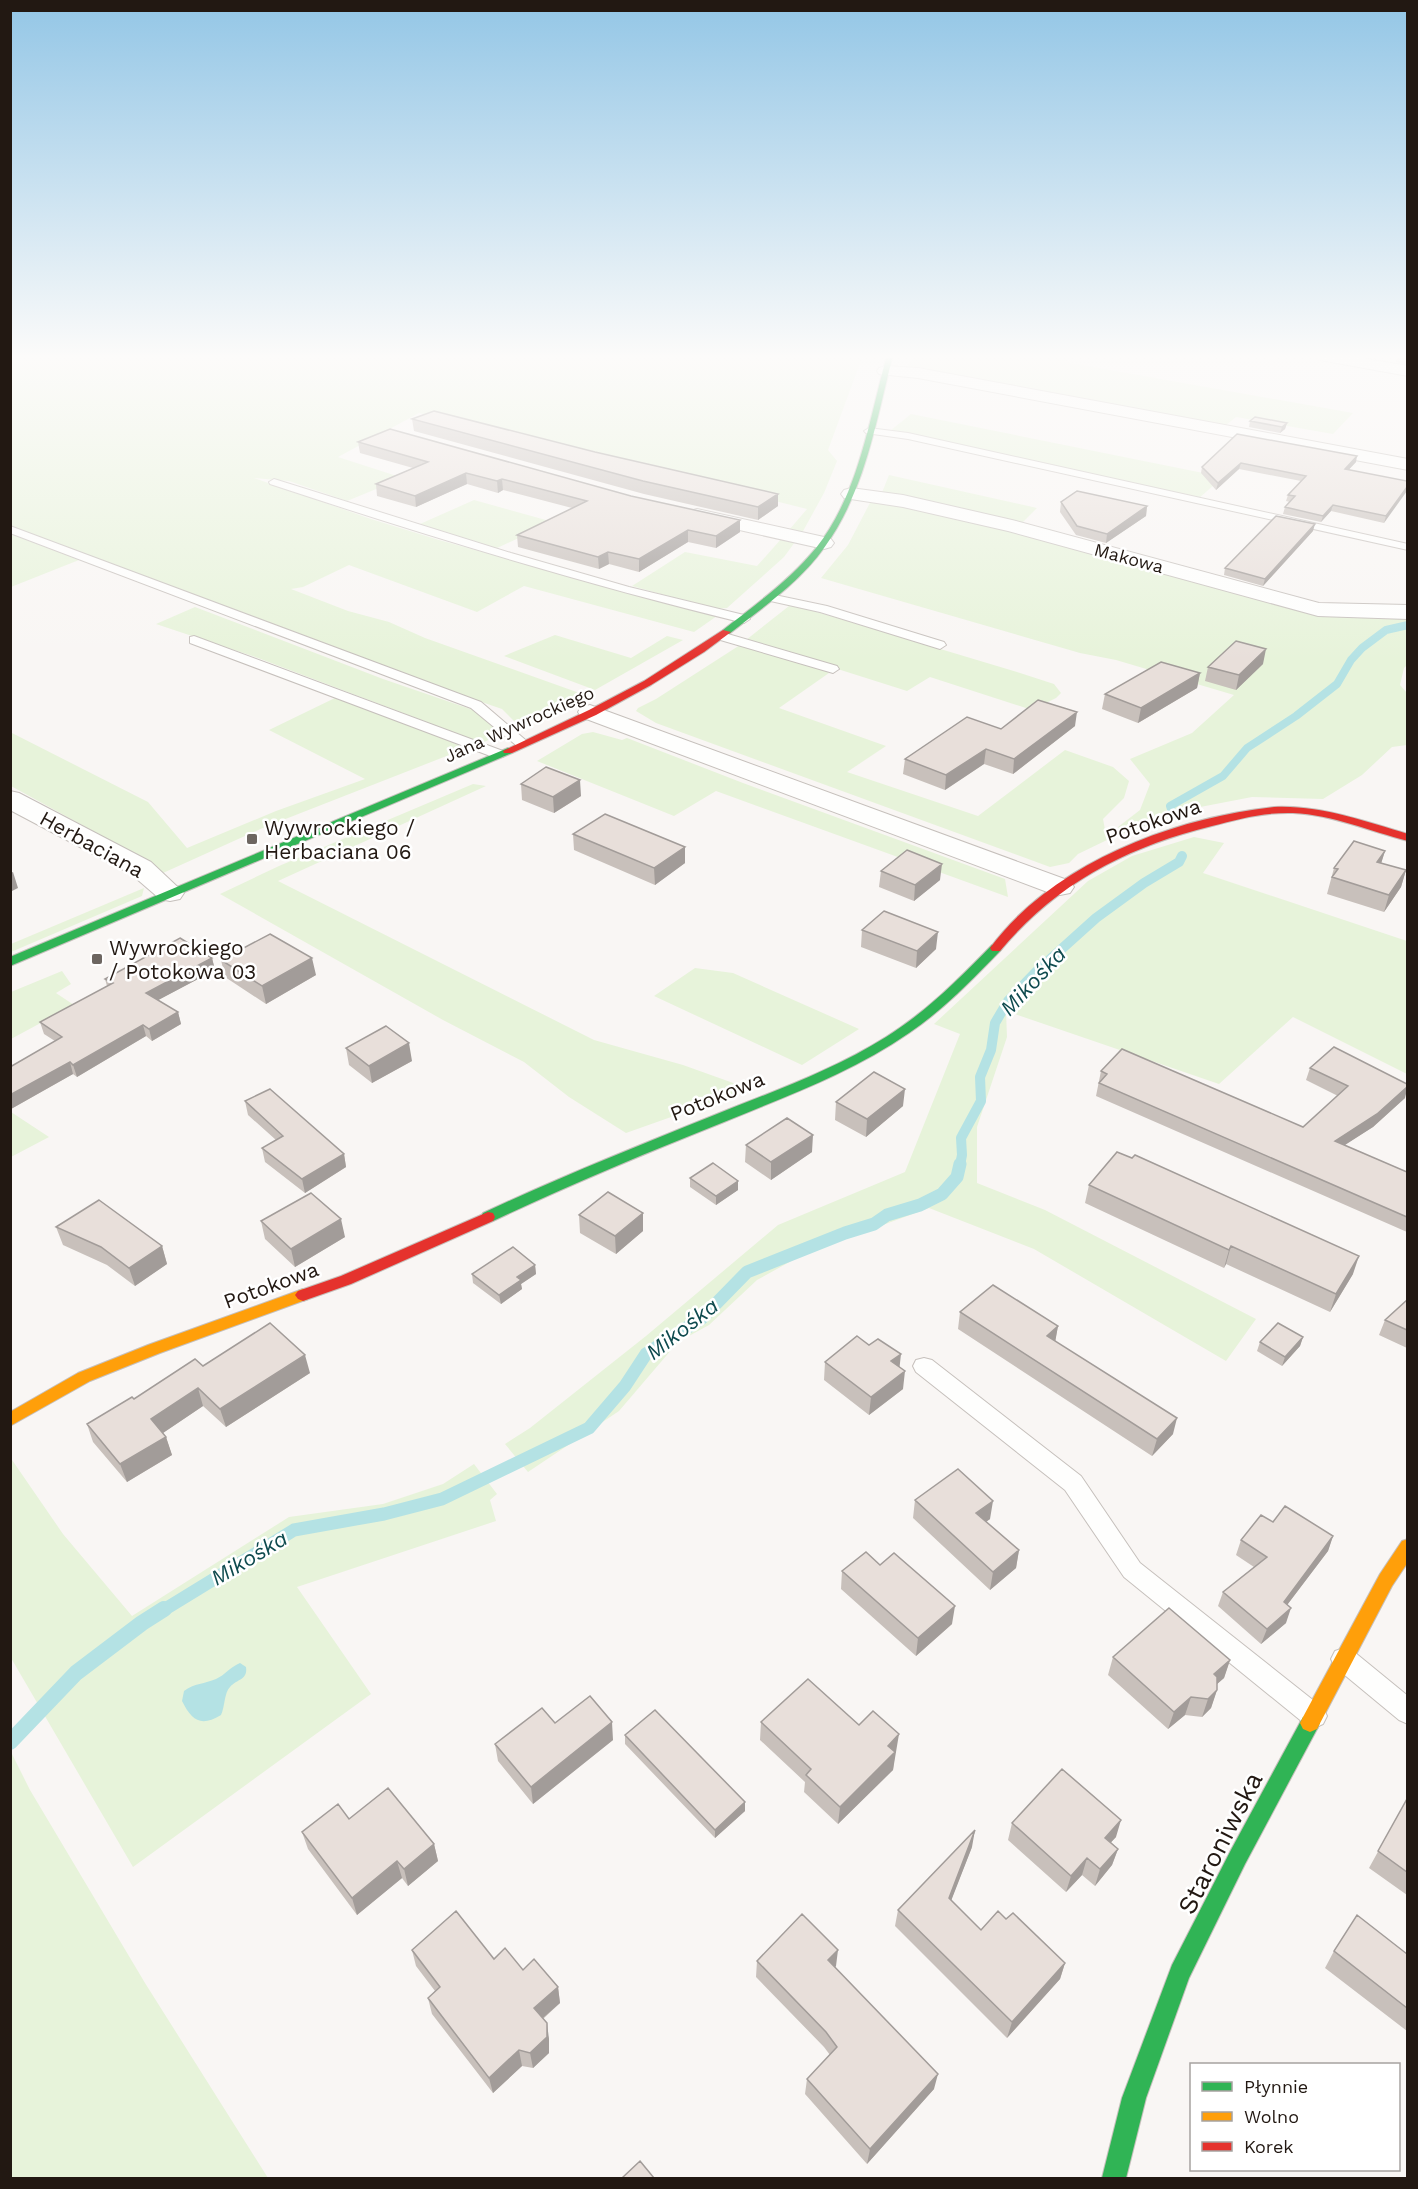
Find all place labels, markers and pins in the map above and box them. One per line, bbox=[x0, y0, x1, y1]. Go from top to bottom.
place label: Wywrockiego / Herbaciana 06 bbox=[264, 815, 415, 864]
marker: Wywrockiego / Herbaciana 06 bbox=[245, 832, 259, 846]
place label: Wywrockiego / Potokowa 03 bbox=[109, 935, 256, 984]
marker: Wywrockiego / Potokowa 03 bbox=[90, 952, 104, 966]

